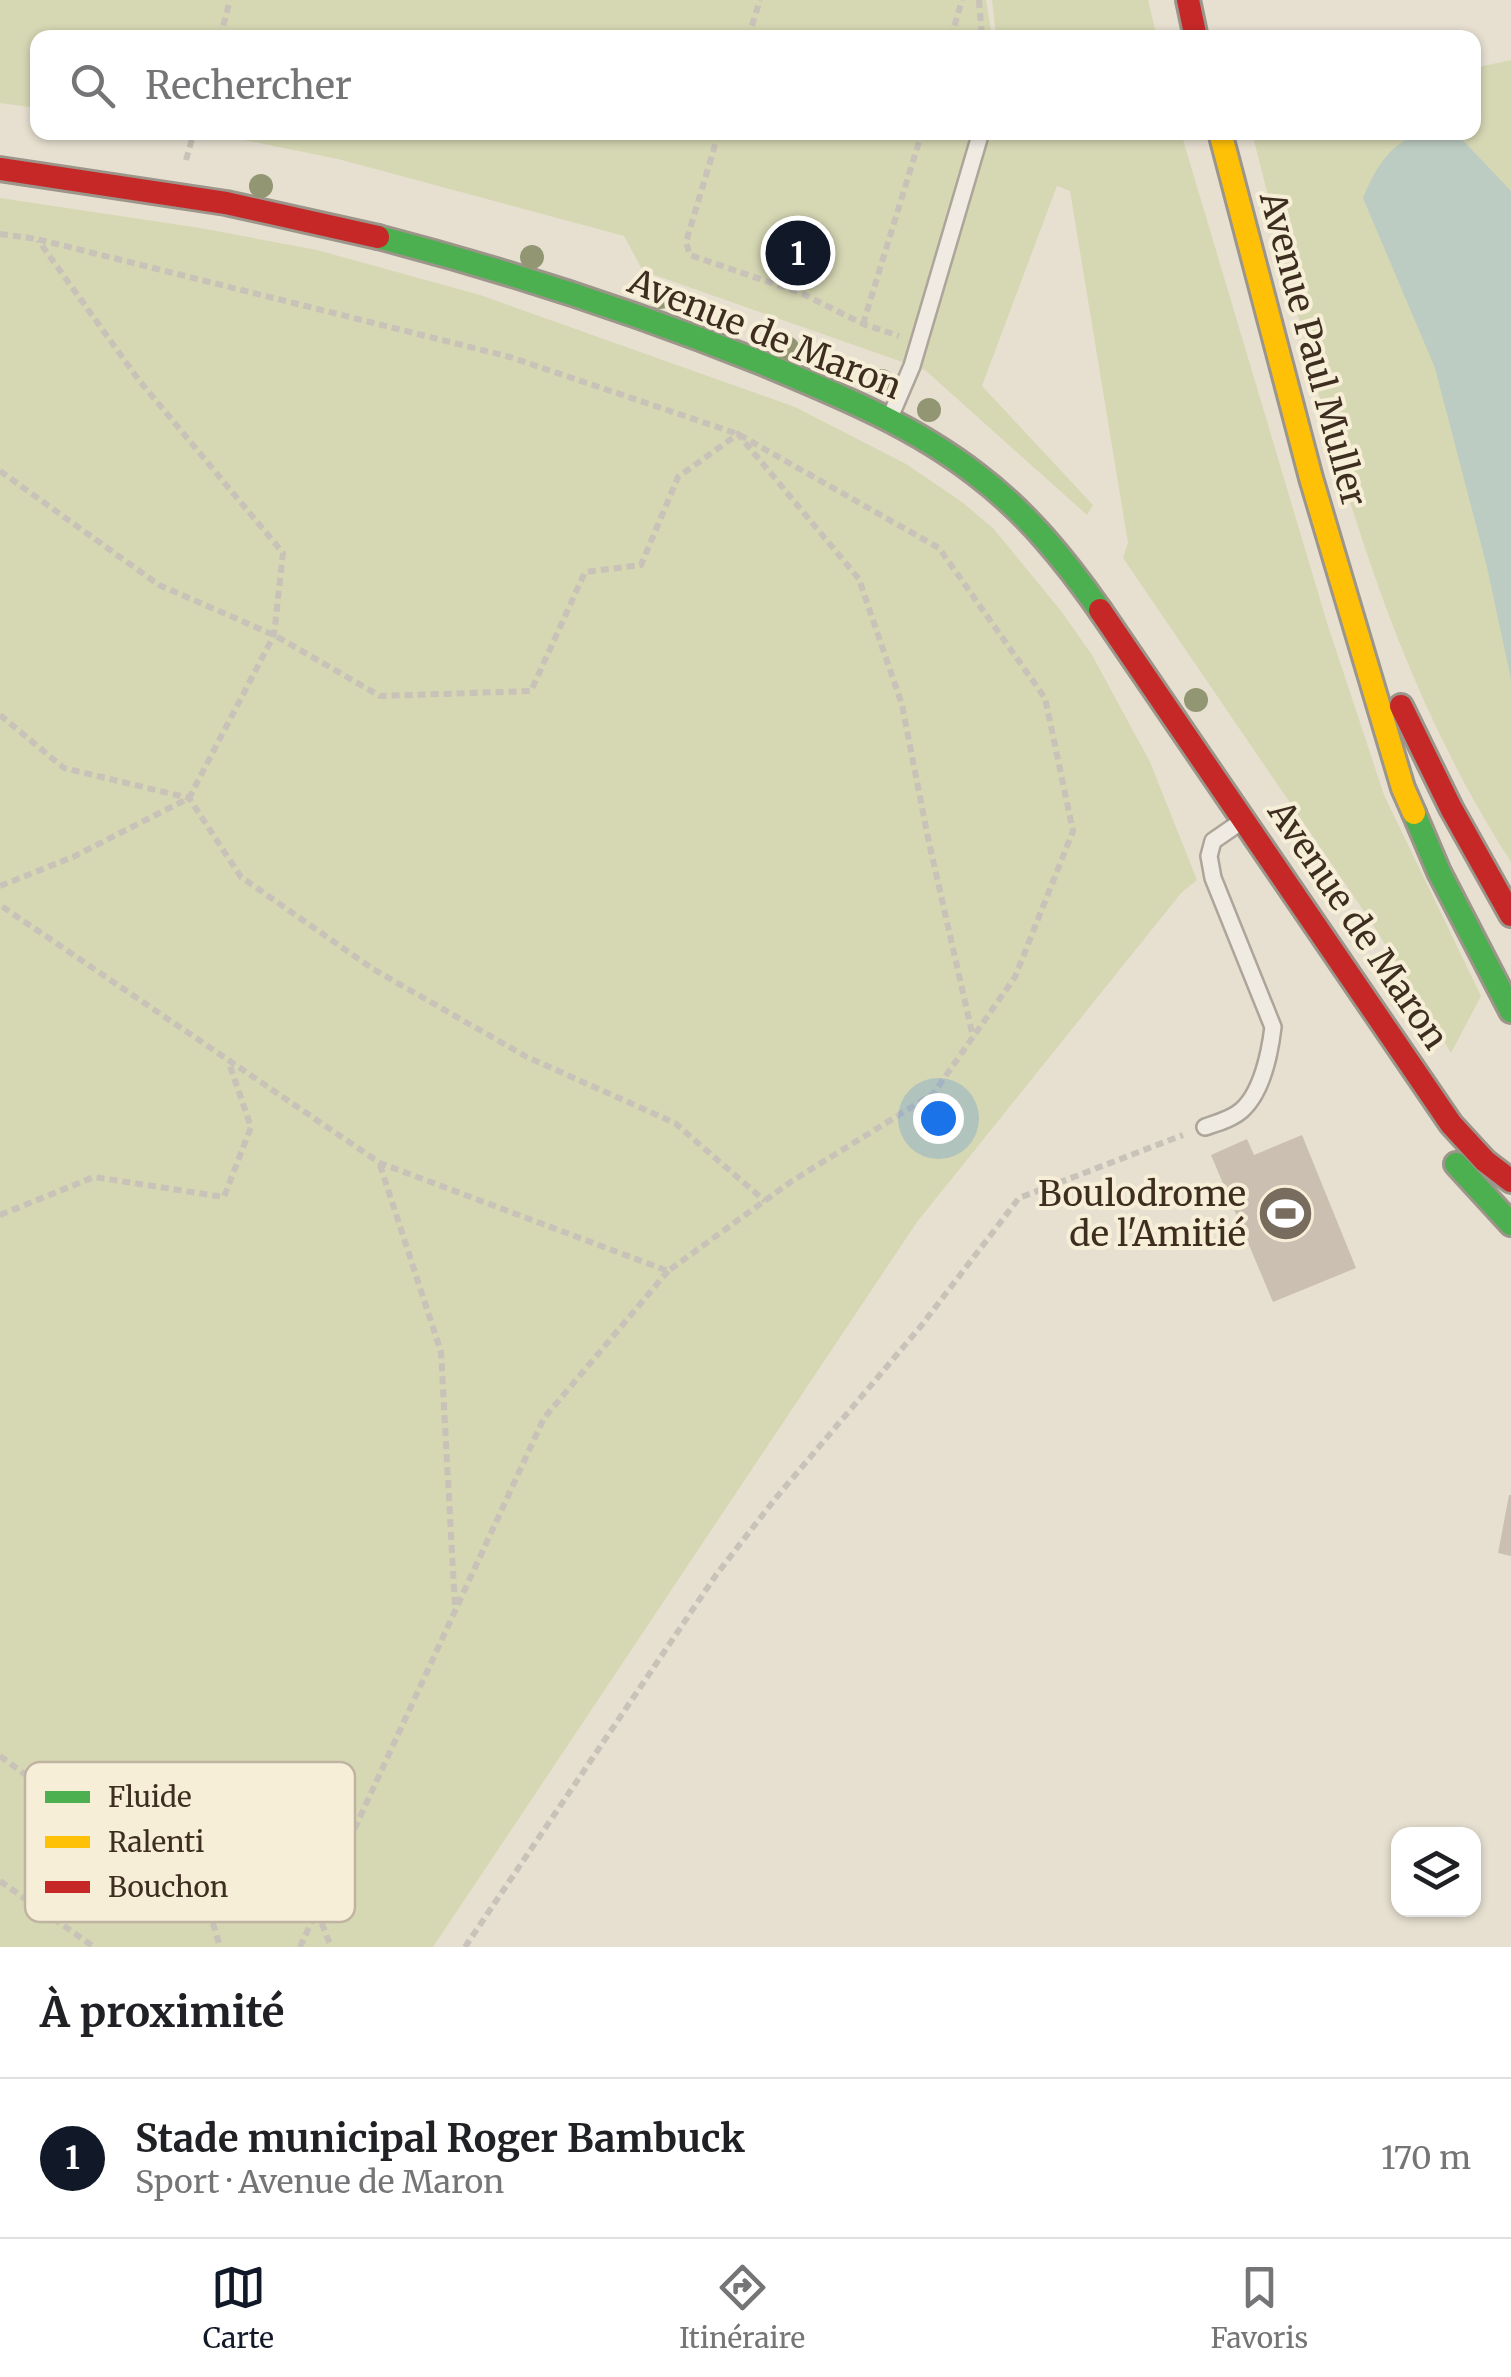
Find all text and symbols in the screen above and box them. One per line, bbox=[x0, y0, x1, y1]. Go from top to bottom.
search box bbox=[30, 30, 1481, 140]
icon: search bbox=[65, 58, 120, 113]
text: Rechercher bbox=[145, 62, 352, 109]
street label: Avenue Paul Muller bbox=[1250, 186, 1376, 511]
pin: 1 bbox=[766, 216, 830, 290]
street label: Avenue de Maron bbox=[621, 259, 908, 409]
street label: Avenue de Maron bbox=[1258, 791, 1458, 1058]
your location bbox=[913, 1093, 964, 1144]
place label: Boulodrome de l'Amitié bbox=[1038, 1172, 1246, 1256]
sports icon: Boulodrome de l'Amitié bbox=[1255, 1184, 1315, 1244]
legend bbox=[25, 1762, 355, 1922]
text: Fluide bbox=[108, 1779, 192, 1815]
text: Ralenti bbox=[108, 1824, 204, 1860]
map controls bbox=[1391, 1827, 1481, 1917]
button: layers bbox=[1391, 1827, 1481, 1917]
text: Bouchon bbox=[108, 1869, 228, 1905]
text: À proximité bbox=[40, 1986, 284, 2038]
text: Stade municipal Roger Bambuck bbox=[135, 2115, 745, 2162]
text: 1 bbox=[65, 2138, 80, 2178]
text: 170 m bbox=[1381, 2138, 1471, 2178]
text: Sport · Avenue de Maron bbox=[135, 2162, 504, 2202]
tab: Carte bbox=[203, 2260, 274, 2356]
tab: Itinéraire bbox=[679, 2260, 805, 2356]
tab: Favoris bbox=[1210, 2260, 1308, 2356]

